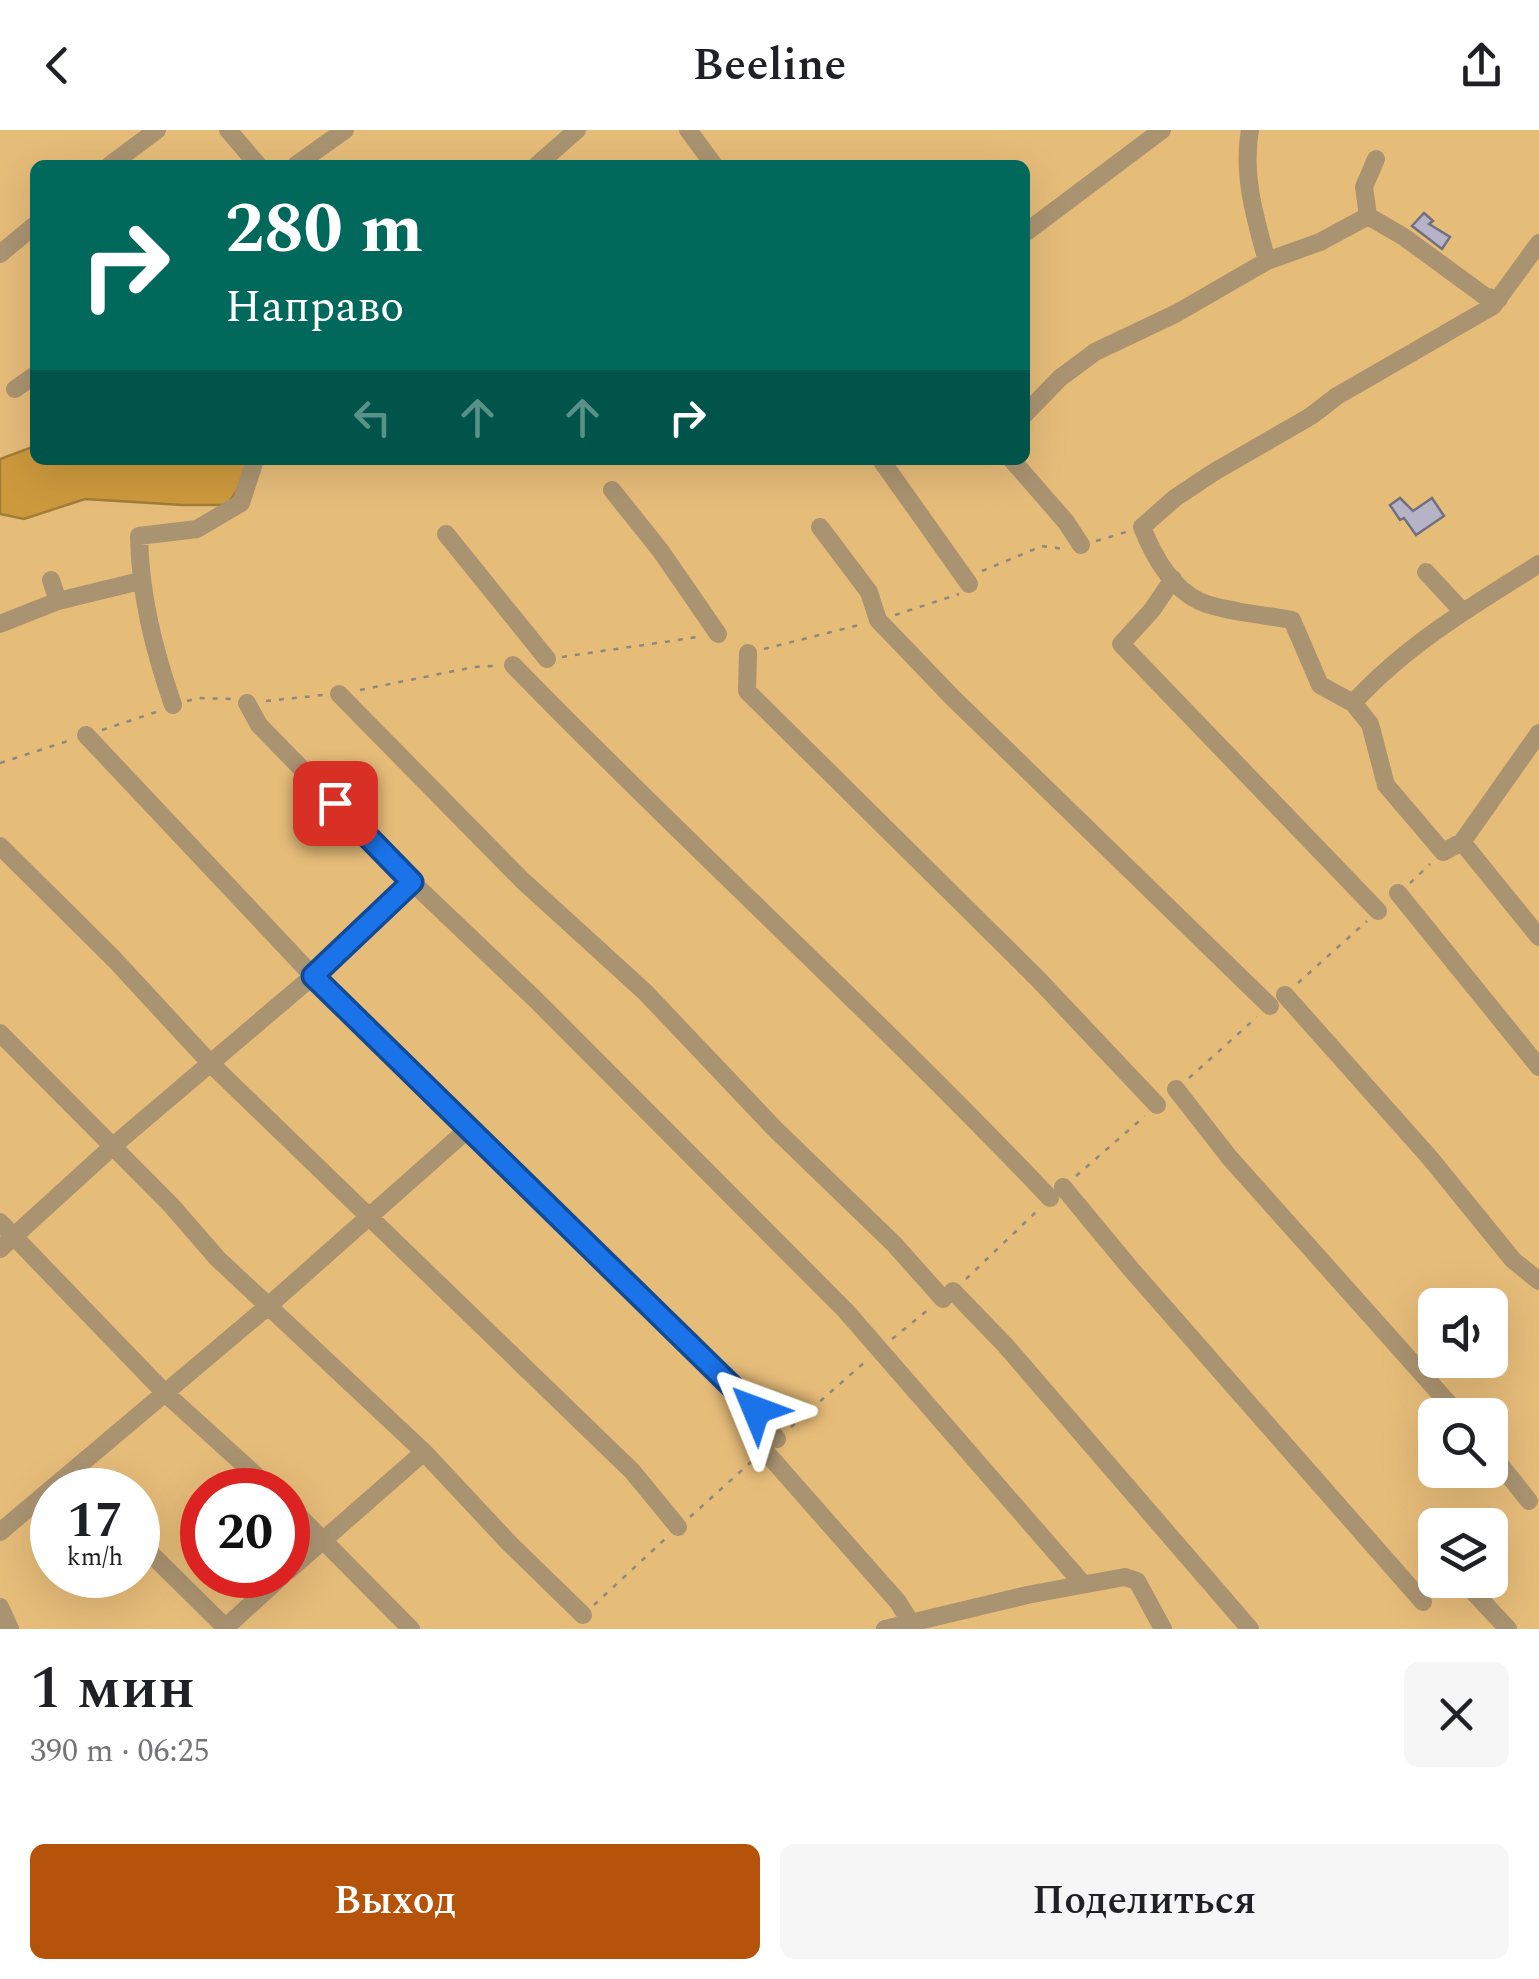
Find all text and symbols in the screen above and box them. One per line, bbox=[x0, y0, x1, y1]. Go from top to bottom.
text: Beeline bbox=[693, 31, 846, 100]
icon: back bbox=[30, 38, 85, 93]
icon: share bbox=[1454, 38, 1509, 93]
text: 280 m bbox=[225, 177, 423, 283]
icon: right bbox=[60, 200, 190, 330]
text: Направо bbox=[225, 273, 404, 342]
icon: left bbox=[345, 390, 400, 445]
icon: ahead bbox=[450, 390, 505, 445]
icon: ahead bbox=[555, 390, 610, 445]
icon: right bbox=[660, 390, 715, 445]
pin bbox=[293, 761, 378, 846]
icon: arrive bbox=[308, 776, 363, 831]
map controls bbox=[1418, 1288, 1508, 1598]
button: sound bbox=[1418, 1288, 1508, 1378]
position arrow bbox=[704, 1358, 808, 1462]
button: search bbox=[1418, 1398, 1508, 1488]
speed limit sign: 20 bbox=[180, 1468, 310, 1598]
text: 17 bbox=[67, 1483, 123, 1559]
button: layers bbox=[1418, 1508, 1508, 1598]
text: km/h bbox=[67, 1539, 123, 1577]
text: 1 мин bbox=[30, 1643, 195, 1735]
button: close bbox=[1404, 1662, 1509, 1767]
text: 390 m · 06:25 bbox=[30, 1727, 210, 1776]
button: Выход bbox=[30, 1844, 760, 1959]
button: Поделиться bbox=[780, 1844, 1509, 1959]

